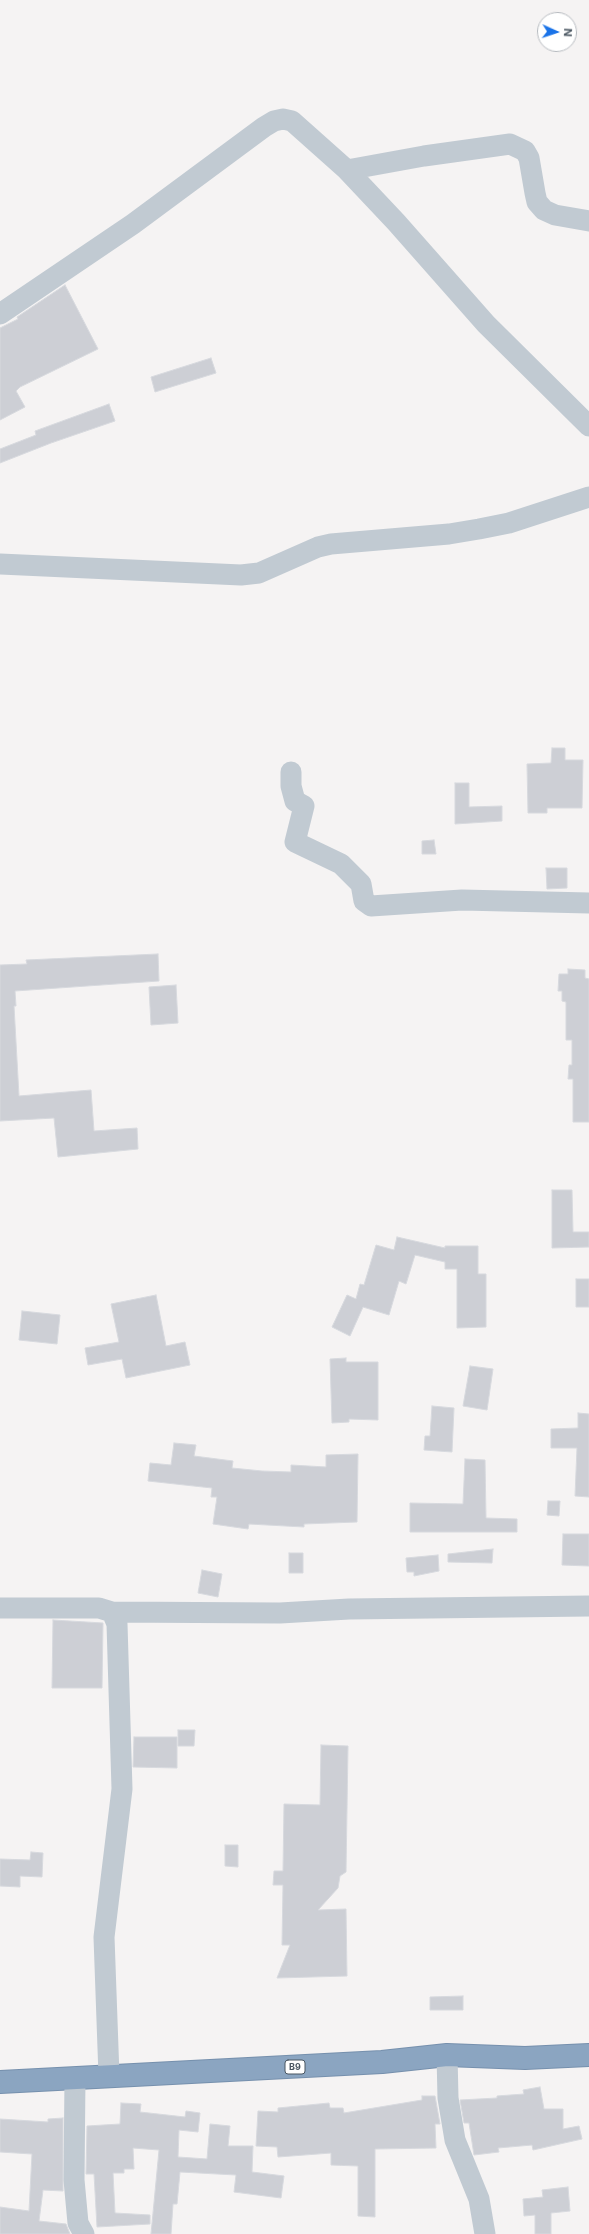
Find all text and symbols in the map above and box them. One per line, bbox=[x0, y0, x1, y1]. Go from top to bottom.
north arrow bbox=[537, 12, 577, 52]
text: N bbox=[561, 28, 575, 37]
road number: B9 bbox=[285, 2060, 305, 2074]

